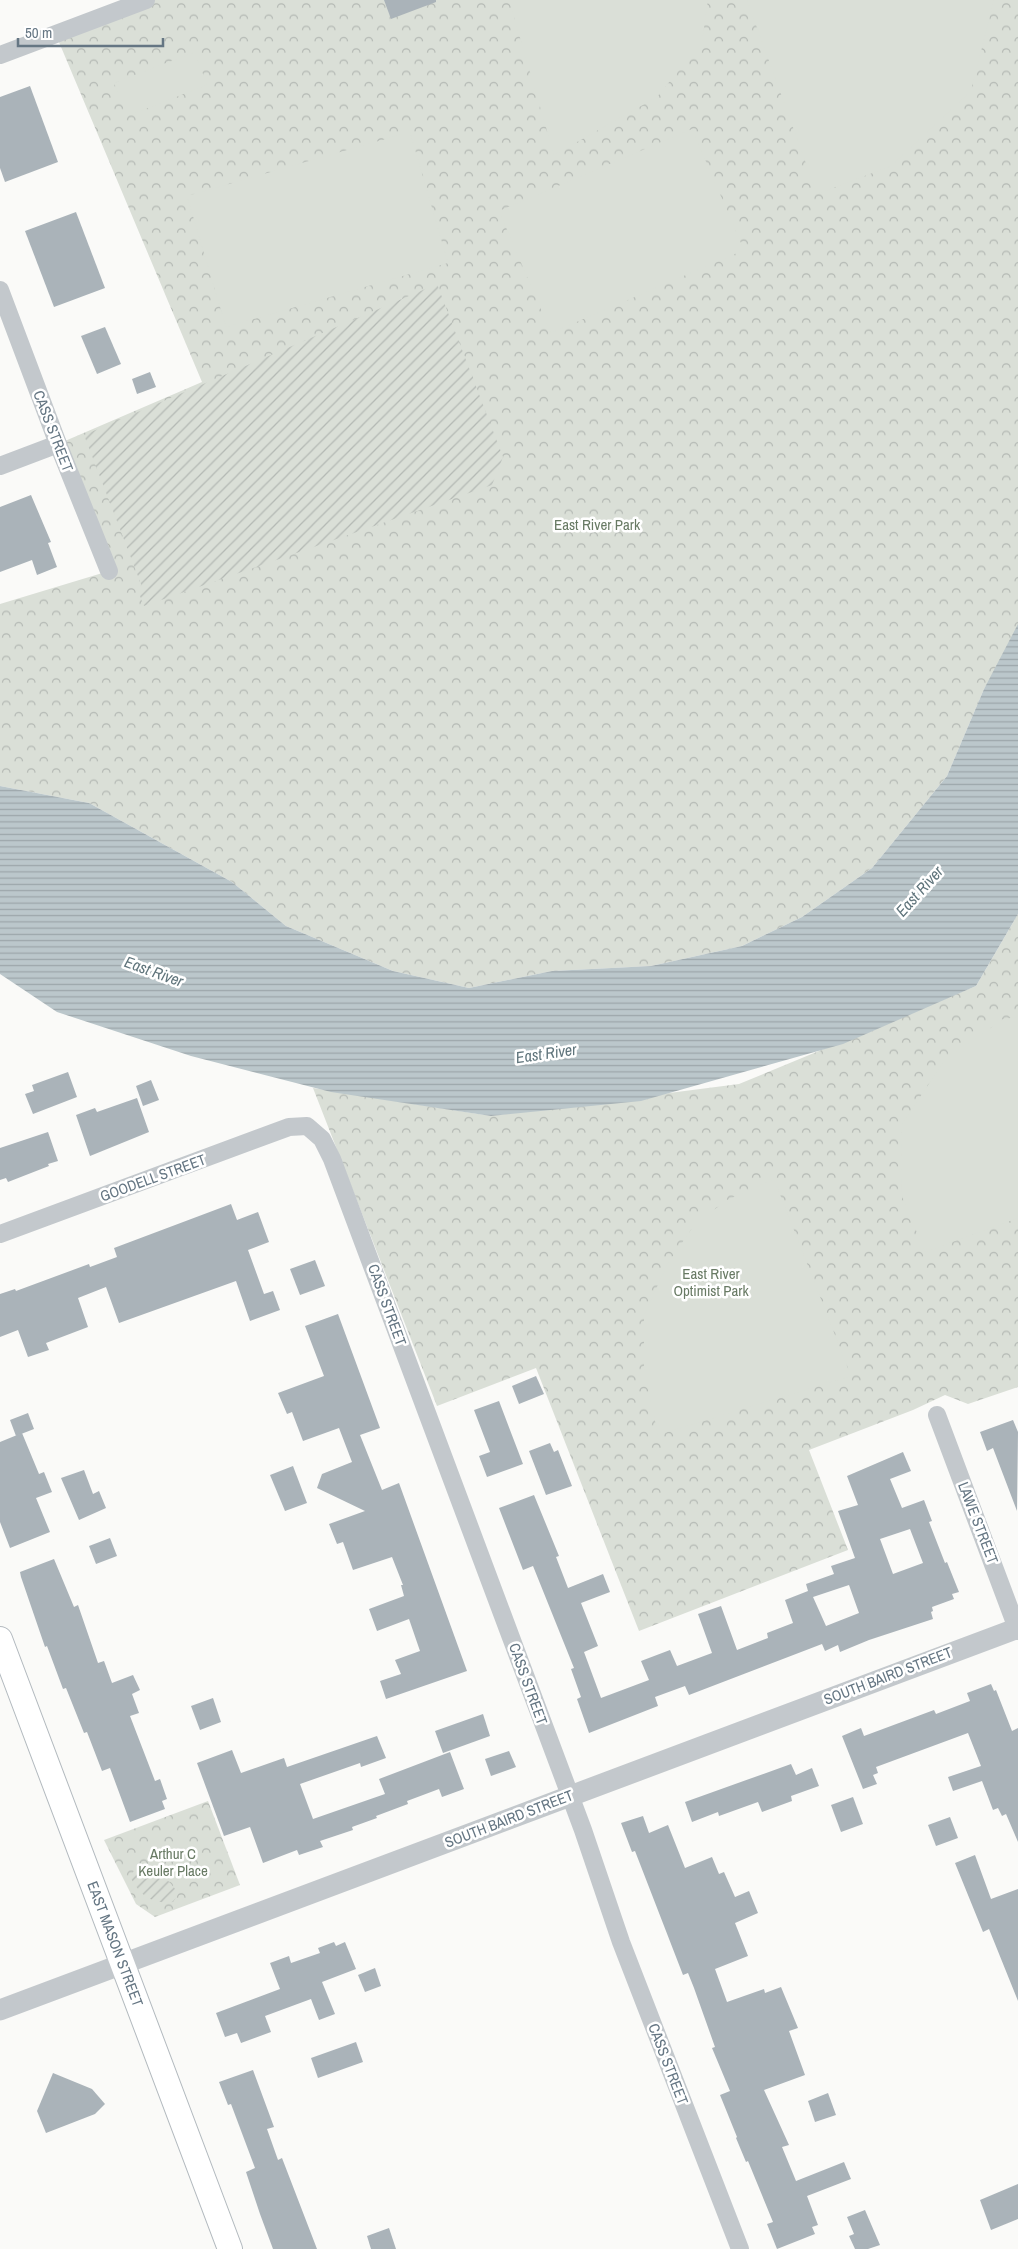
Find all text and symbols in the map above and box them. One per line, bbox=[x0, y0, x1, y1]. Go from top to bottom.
scale bar bbox=[18, 15, 162, 47]
text: 50 m bbox=[25, 22, 52, 43]
street label: CASS STREET bbox=[28, 387, 79, 475]
park label: East River Park bbox=[554, 514, 641, 535]
water label: East River bbox=[890, 860, 948, 921]
water label: East River bbox=[121, 950, 187, 992]
water label: East River bbox=[514, 1038, 578, 1068]
street label: GOODELL STREET bbox=[97, 1149, 209, 1206]
street label: CASS STREET bbox=[363, 1261, 412, 1349]
park label: East River Optimist Park bbox=[673, 1263, 749, 1301]
street label: LAWE STREET bbox=[953, 1479, 1004, 1567]
street label: CASS STREET bbox=[504, 1640, 553, 1728]
street label: SOUTH BAIRD STREET bbox=[821, 1641, 956, 1710]
street label: SOUTH BAIRD STREET bbox=[442, 1784, 577, 1853]
park label: Arthur C Keuler Place bbox=[138, 1843, 208, 1881]
street label: EAST MASON STREET bbox=[82, 1878, 149, 2010]
street label: CASS STREET bbox=[643, 2020, 694, 2108]

